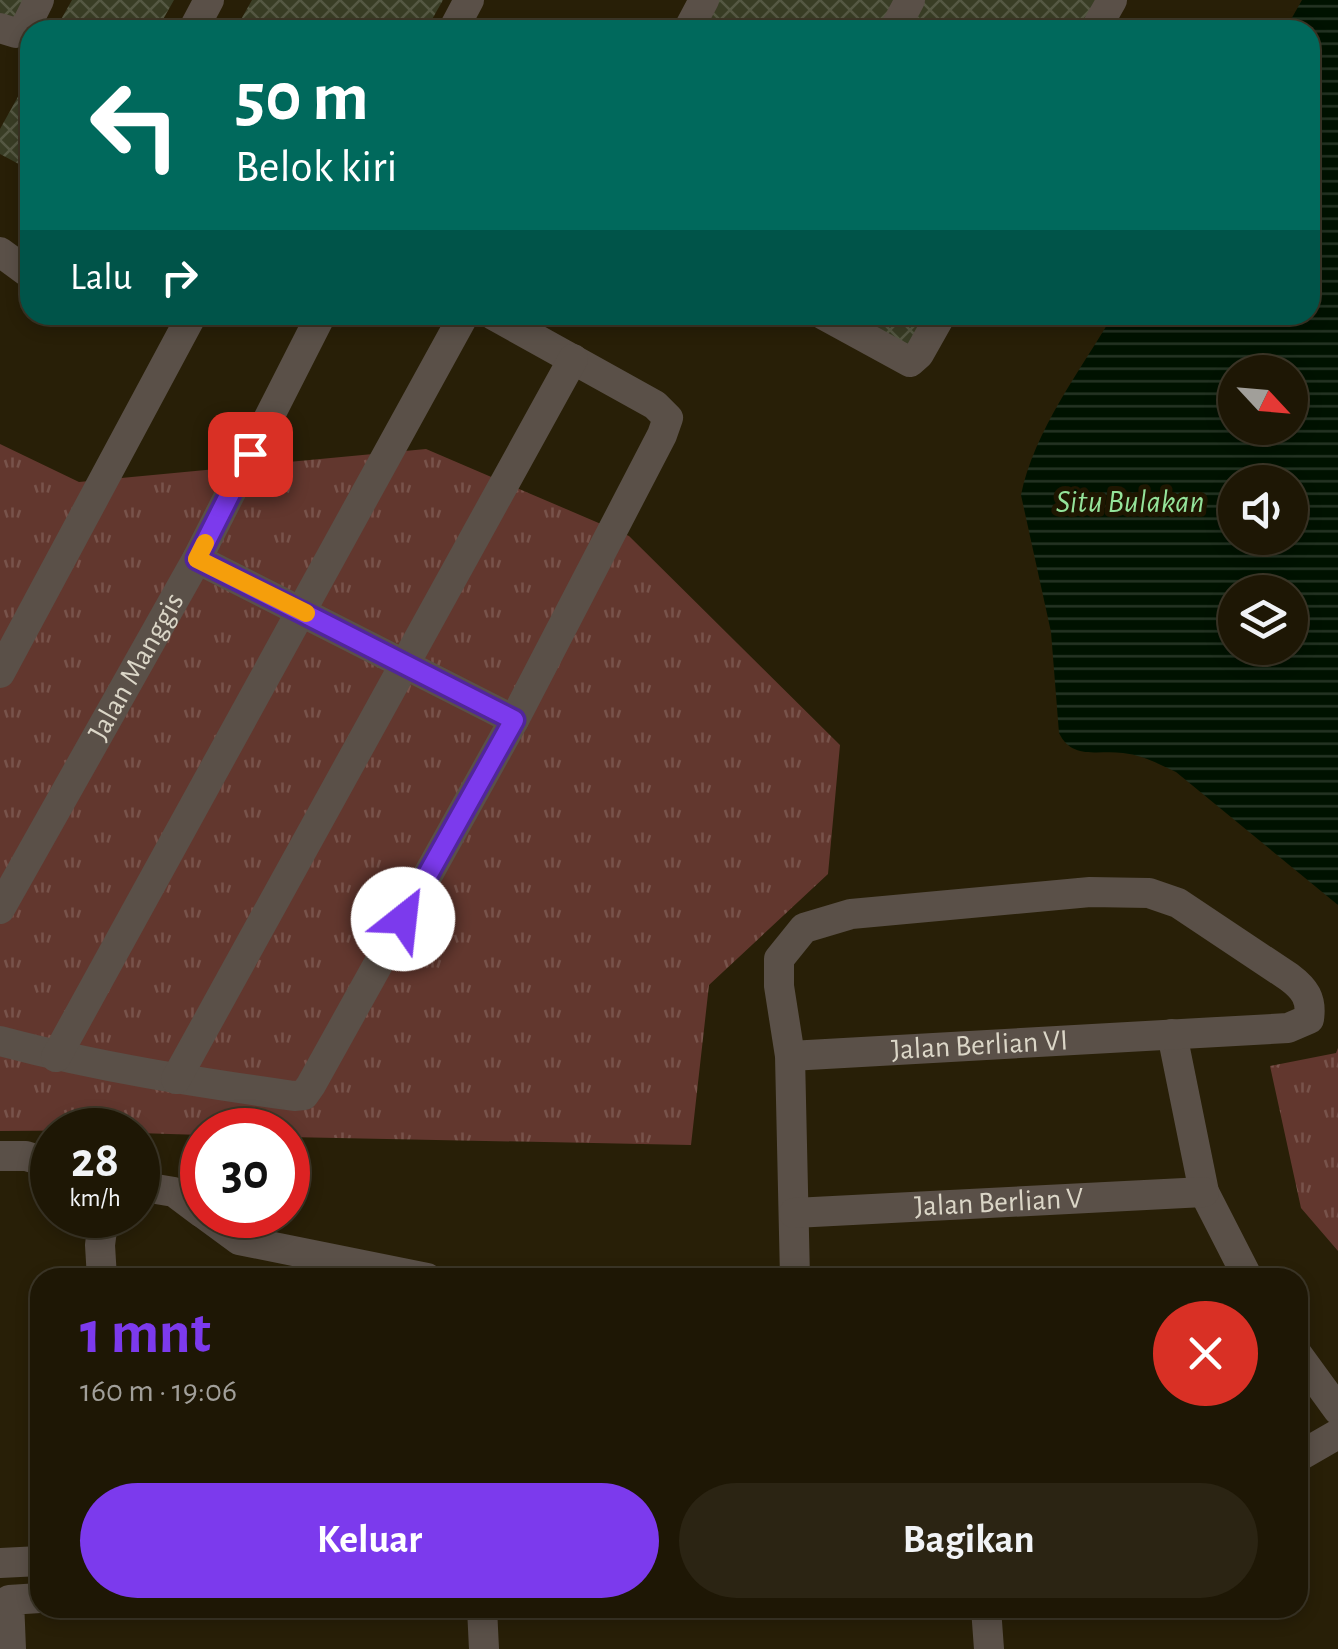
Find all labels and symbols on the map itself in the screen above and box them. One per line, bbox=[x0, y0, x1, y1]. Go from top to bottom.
north arrow bbox=[1218, 355, 1308, 445]
pin bbox=[208, 412, 293, 497]
water label: Situ Bulakan bbox=[1056, 486, 1204, 518]
street label: Jalan Manggis bbox=[83, 588, 190, 746]
position arrow bbox=[351, 867, 455, 971]
street label: Jalan Berlian VI bbox=[890, 1025, 1069, 1065]
speed limit sign: 30 bbox=[180, 1108, 310, 1238]
street label: Jalan Berlian V bbox=[914, 1183, 1084, 1222]

